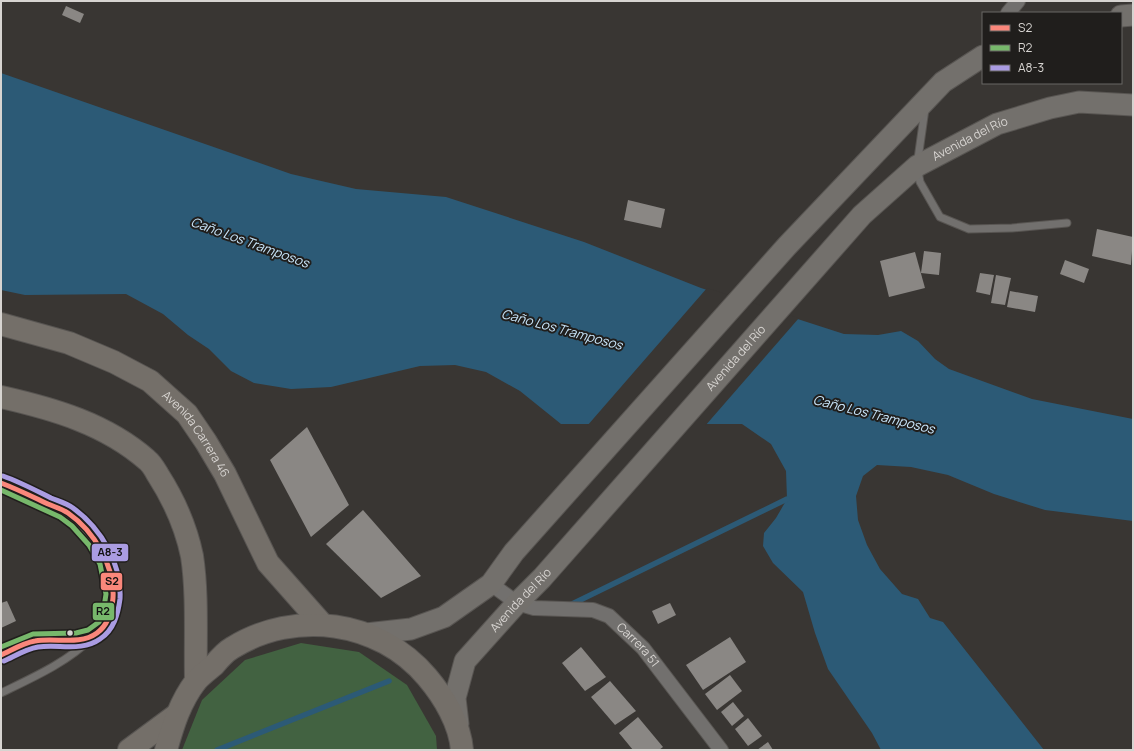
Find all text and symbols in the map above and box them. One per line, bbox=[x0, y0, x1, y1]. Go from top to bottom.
legend bbox=[982, 12, 1122, 84]
text: S2 bbox=[1018, 19, 1032, 36]
text: R2 bbox=[1018, 39, 1033, 56]
text: A8-3 bbox=[1018, 59, 1044, 76]
street label: Avenida del Río bbox=[929, 112, 1010, 165]
water label: Caño Los Tramposos bbox=[188, 212, 313, 272]
water label: Caño Los Tramposos bbox=[499, 304, 626, 354]
street label: Avenida del Río bbox=[702, 321, 769, 394]
street label: Avenida Carrera 46 bbox=[159, 387, 234, 480]
water label: Caño Los Tramposos bbox=[811, 390, 938, 438]
line badge: A8-3 bbox=[91, 543, 129, 562]
text: A8-3 bbox=[97, 544, 123, 559]
street label: Avenida del Río bbox=[486, 564, 555, 636]
line badge: S2 bbox=[100, 572, 123, 591]
text: S2 bbox=[105, 573, 119, 588]
line badge: R2 bbox=[92, 602, 115, 621]
text: R2 bbox=[96, 603, 110, 618]
street label: Carrera 51 bbox=[613, 618, 664, 670]
unlabelled marker bbox=[65, 628, 75, 638]

